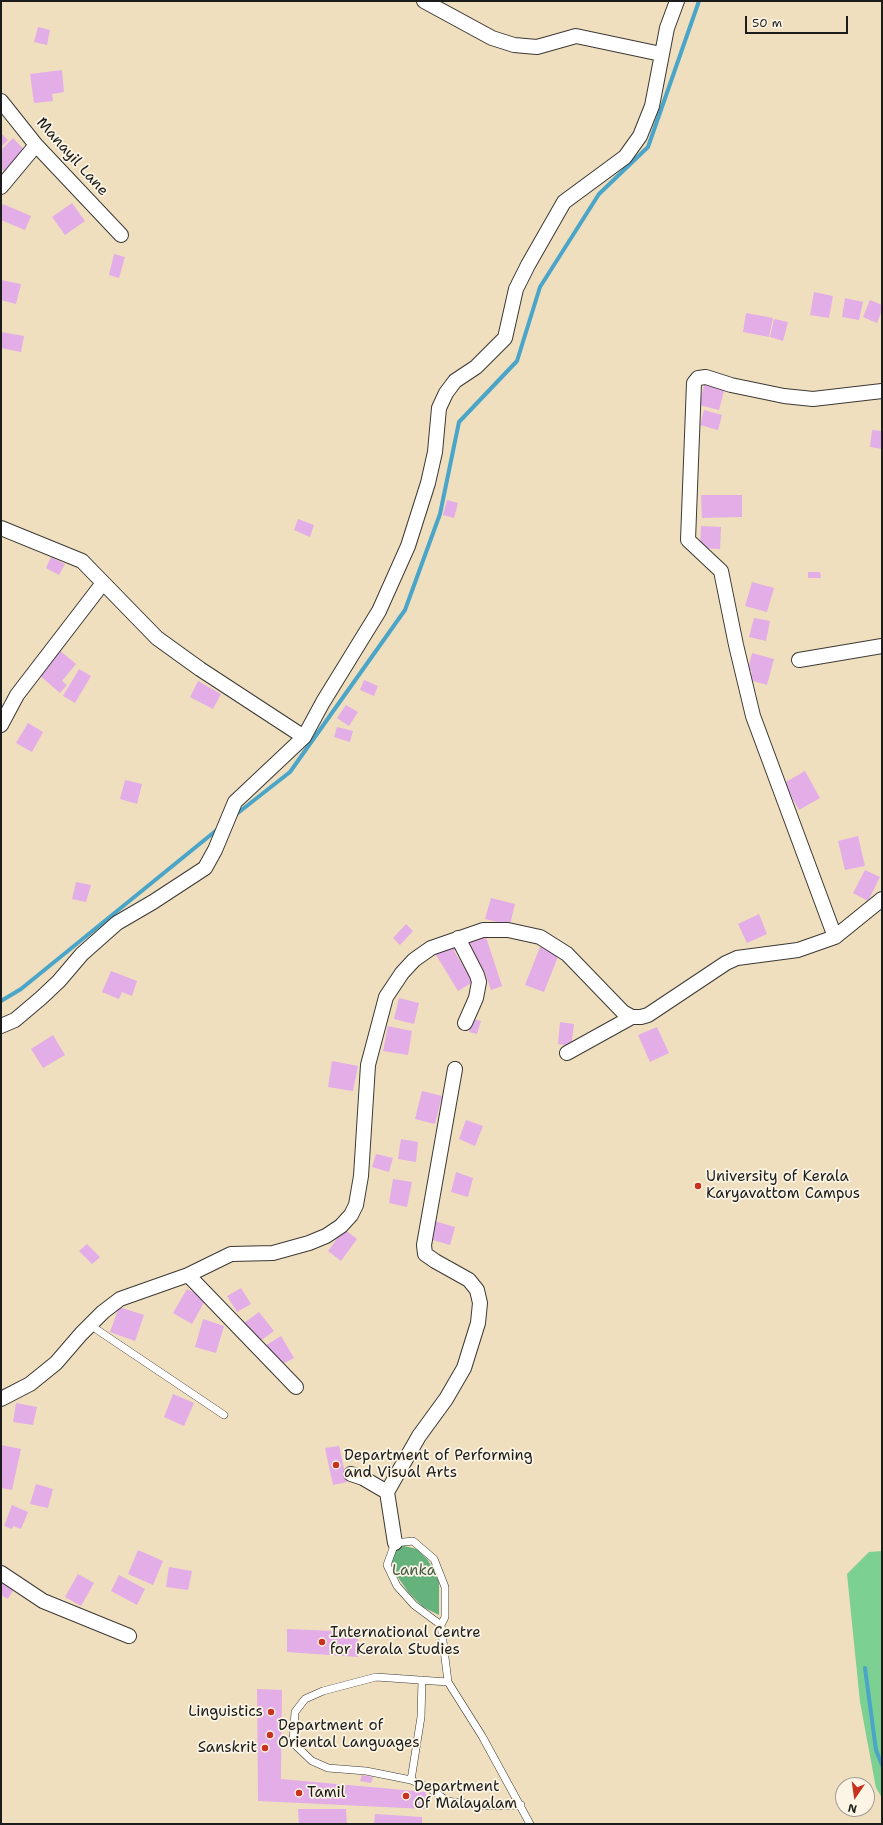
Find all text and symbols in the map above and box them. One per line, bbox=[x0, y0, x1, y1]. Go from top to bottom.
scale bar bbox=[747, 8, 850, 34]
text: 50 m bbox=[752, 15, 782, 31]
street label: Manayil Lane bbox=[32, 114, 112, 200]
place label: University of Kerala Karyavattom Campus bbox=[706, 1168, 860, 1203]
marker: University of Kerala Karyavattom Campus bbox=[693, 1181, 703, 1191]
place label: Department of Performing and Visual Arts bbox=[344, 1447, 533, 1482]
marker: Department of Performing and Visual Arts bbox=[331, 1460, 341, 1470]
park label: Lanka bbox=[392, 1562, 436, 1580]
place label: International Centre for Kerala Studies bbox=[330, 1624, 481, 1659]
marker: International Centre for Kerala Studies bbox=[317, 1637, 327, 1647]
place label: Linguistics bbox=[188, 1703, 263, 1721]
marker: Linguistics bbox=[266, 1707, 276, 1717]
place label: Department of Oriental Languages bbox=[278, 1717, 420, 1752]
marker: Department of Oriental Languages bbox=[265, 1730, 275, 1740]
place label: Sanskrit bbox=[198, 1739, 257, 1757]
marker: Sanskrit bbox=[260, 1743, 270, 1753]
north arrow bbox=[835, 1777, 875, 1817]
place label: Department Of Malayalam bbox=[414, 1778, 517, 1813]
place label: Tamil bbox=[307, 1784, 345, 1802]
marker: Tamil bbox=[294, 1788, 304, 1798]
marker: Department Of Malayalam bbox=[401, 1791, 411, 1801]
text: N bbox=[846, 1800, 858, 1816]

